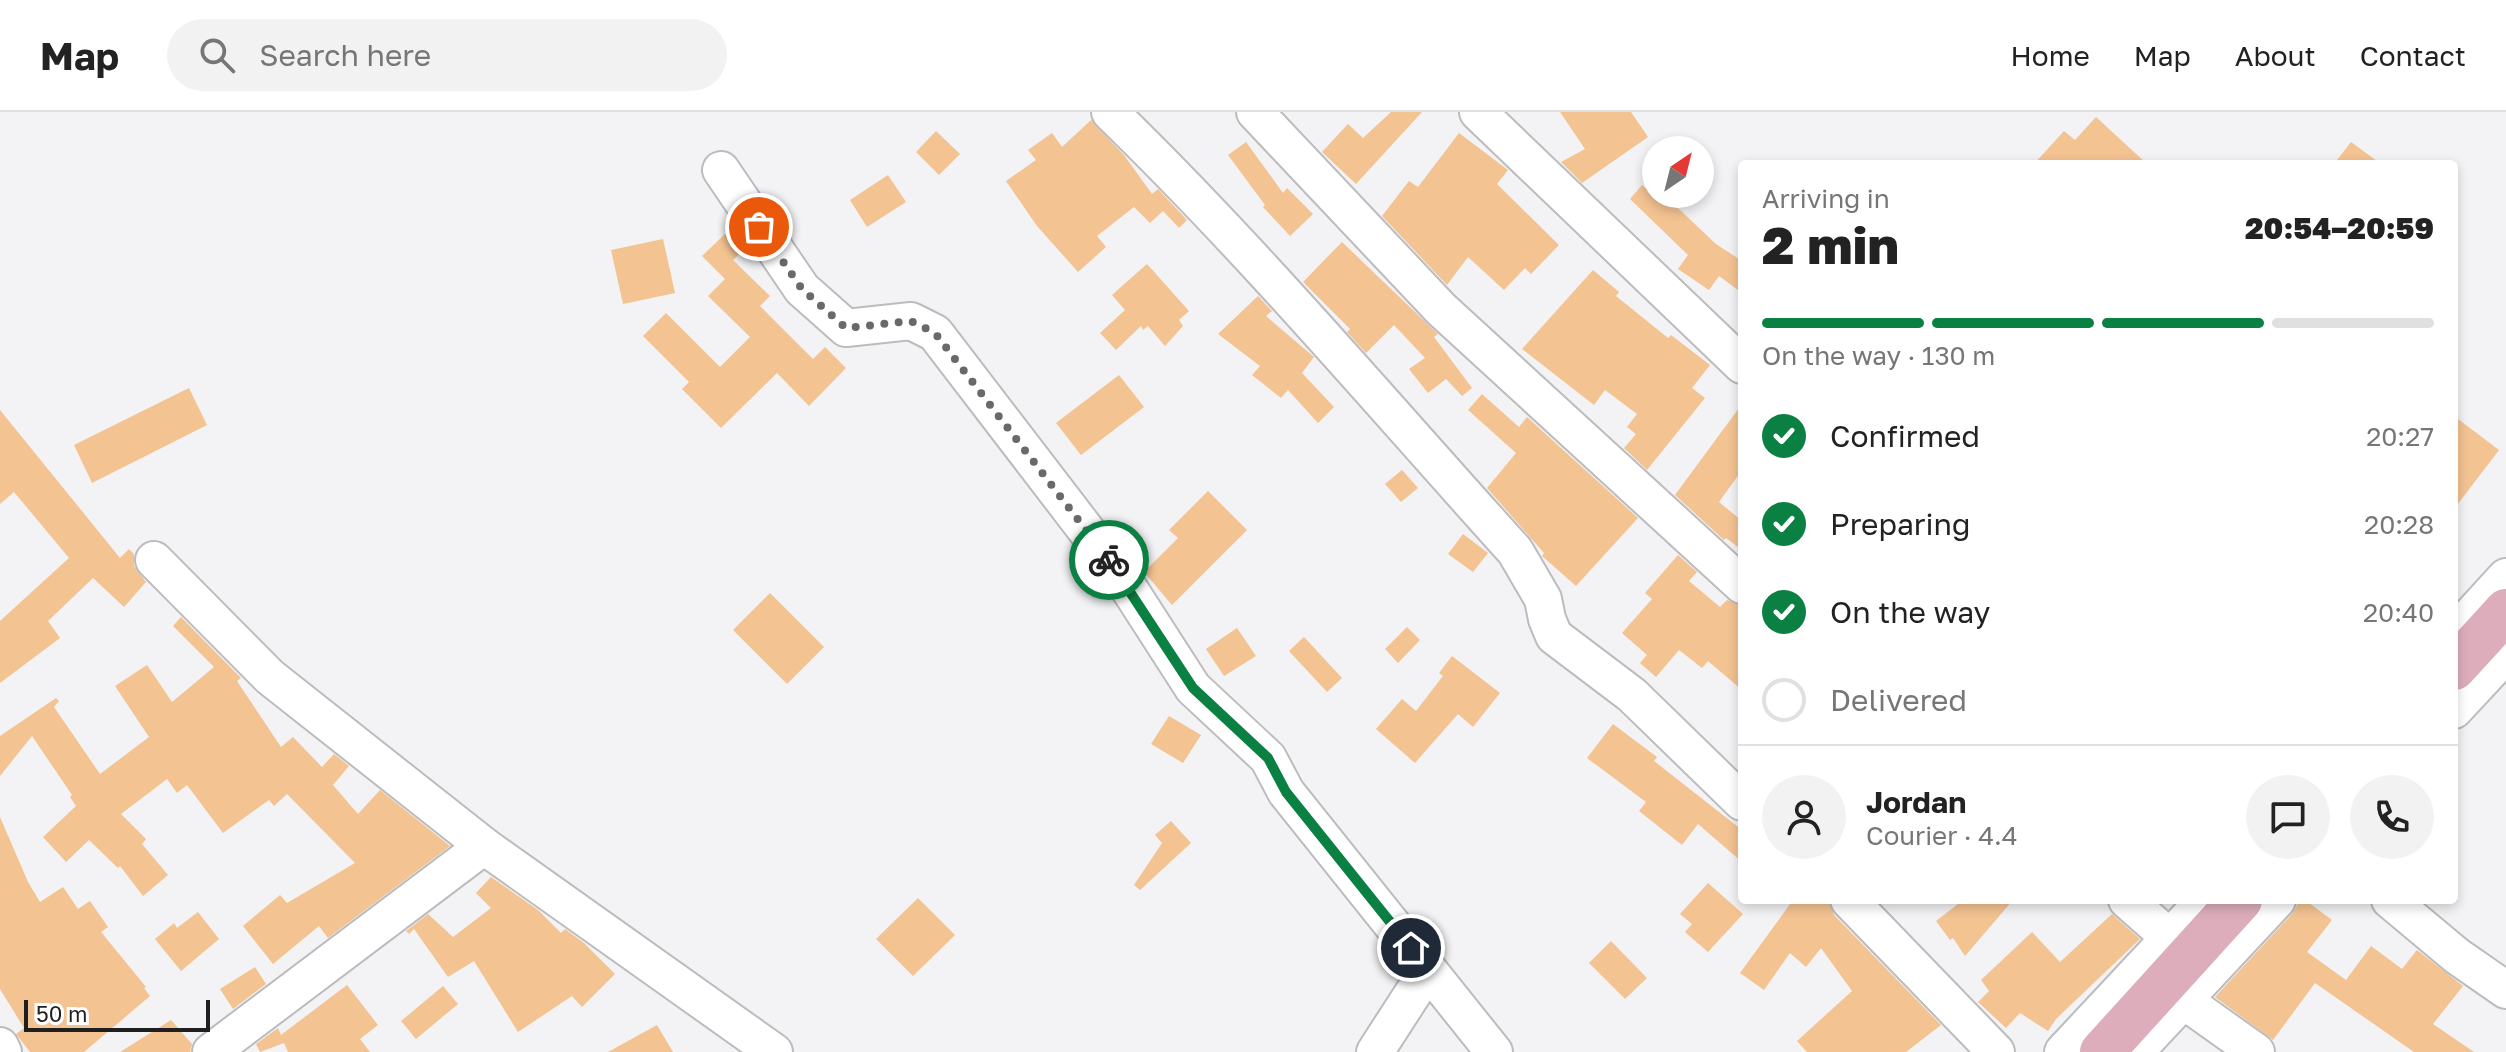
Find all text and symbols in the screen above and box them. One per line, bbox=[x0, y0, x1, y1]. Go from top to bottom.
search box bbox=[167, 19, 727, 91]
text: Map bbox=[40, 33, 119, 78]
icon: search bbox=[195, 33, 239, 77]
text: Search here bbox=[259, 37, 431, 73]
text: Home bbox=[2011, 39, 2090, 72]
text: Map bbox=[2134, 39, 2191, 72]
text: About bbox=[2235, 39, 2316, 72]
text: Contact bbox=[2360, 39, 2466, 72]
north arrow bbox=[1642, 136, 1714, 208]
map controls bbox=[1642, 136, 1714, 208]
text: Arriving in bbox=[1762, 183, 1890, 214]
pin bbox=[725, 193, 793, 261]
icon: bag bbox=[737, 205, 781, 249]
text: 20:54–20:59 bbox=[2245, 210, 2434, 246]
text: 2 min bbox=[1762, 213, 1899, 275]
text: On the way · 130 m bbox=[1762, 340, 1995, 371]
icon: check bbox=[1762, 414, 1806, 458]
text: Confirmed bbox=[1830, 418, 1980, 454]
text: 20:27 bbox=[2366, 421, 2434, 452]
icon: check bbox=[1762, 502, 1806, 546]
text: Preparing bbox=[1830, 506, 1971, 542]
text: 20:28 bbox=[2364, 509, 2434, 540]
courier bbox=[1069, 520, 1149, 600]
icon: bike bbox=[1087, 538, 1131, 582]
icon: check bbox=[1762, 590, 1806, 634]
text: On the way bbox=[1830, 594, 1990, 630]
text: 20:40 bbox=[2363, 597, 2434, 628]
text: Delivered bbox=[1830, 682, 1967, 718]
button: person bbox=[1762, 775, 1846, 859]
button: chat bbox=[2246, 775, 2330, 859]
button: phone bbox=[2350, 775, 2434, 859]
text: Jordan bbox=[1866, 784, 1966, 820]
text: Courier · 4.4 bbox=[1866, 820, 2018, 851]
pin bbox=[1377, 914, 1445, 982]
icon: home bbox=[1389, 926, 1433, 970]
scale bar bbox=[24, 996, 210, 1032]
text: 50 m bbox=[36, 1000, 87, 1027]

